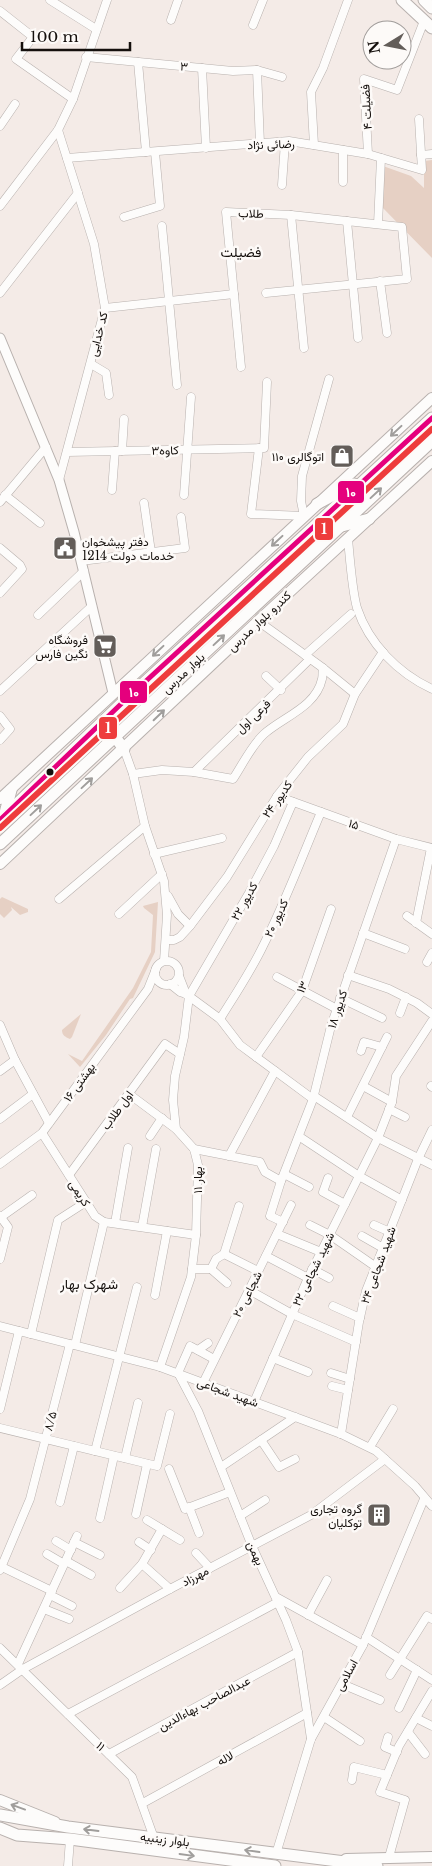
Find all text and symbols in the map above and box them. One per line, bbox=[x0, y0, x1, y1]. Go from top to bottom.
scale bar bbox=[22, 20, 130, 52]
north arrow bbox=[362, 20, 412, 70]
text: 100 m bbox=[30, 27, 79, 46]
text: N bbox=[364, 39, 384, 55]
street label: ۳ bbox=[179, 58, 189, 74]
street label: فضیلت ۴ bbox=[357, 84, 375, 130]
street label: رضائی نژاد bbox=[247, 136, 295, 153]
street label: طلاب bbox=[238, 205, 264, 221]
district label: فضیلت bbox=[221, 243, 261, 261]
street label: کد خدایی bbox=[85, 310, 112, 358]
one-way arrow bbox=[390, 425, 403, 437]
street label: کاوه۳ bbox=[151, 442, 179, 459]
shop icon: اتوگالری ۱۱۰ bbox=[329, 443, 355, 469]
place label: اتوگالری ۱۱۰ bbox=[272, 449, 324, 465]
line badge: ۱۰ bbox=[337, 480, 365, 504]
text: ۱۰ bbox=[346, 483, 356, 501]
one-way arrow bbox=[369, 487, 382, 499]
line badge: 1 bbox=[314, 517, 334, 541]
text: 1 bbox=[321, 520, 327, 538]
place label: دفتر پیشخوان خدمات دولت 1214 bbox=[82, 534, 174, 564]
public building icon: دفتر پیشخوان خدمات دولت 1214 bbox=[52, 535, 78, 561]
one-way arrow bbox=[271, 535, 283, 547]
street label: کندرو بلوار مدرس bbox=[224, 588, 295, 655]
place label: فروشگاه نگین فارس bbox=[36, 632, 88, 662]
supermarket icon: فروشگاه نگین فارس bbox=[92, 633, 118, 659]
one-way arrow bbox=[212, 634, 225, 646]
one-way arrow bbox=[151, 645, 164, 657]
street label: بلوار مدرس bbox=[158, 649, 208, 697]
line badge: ۱۰ bbox=[119, 680, 148, 704]
text: ۱۰ bbox=[129, 683, 139, 701]
street label: فرعی اول bbox=[233, 696, 274, 737]
one-way arrow bbox=[153, 709, 165, 721]
line badge: 1 bbox=[98, 716, 118, 740]
text: 1 bbox=[105, 719, 111, 737]
unlabelled marker bbox=[45, 767, 55, 777]
one-way arrow bbox=[81, 777, 93, 789]
street label: کدیور ۲۴ bbox=[259, 777, 296, 821]
one-way arrow bbox=[29, 804, 42, 816]
street label: ۱۵ bbox=[346, 815, 362, 833]
street label: کدیور ۲۲ bbox=[227, 879, 262, 923]
street label: کدیور ۲۰ bbox=[261, 897, 292, 940]
street label: ۱۳ bbox=[293, 979, 311, 995]
street label: کدیور ۱۸ bbox=[324, 988, 351, 1030]
street label: ۱۶ بهشتی bbox=[60, 1060, 99, 1105]
street label: اول طلاب bbox=[98, 1087, 137, 1133]
street label: بهار ۱۱ bbox=[190, 1166, 206, 1194]
street label: کریمی bbox=[65, 1177, 94, 1210]
street label: شهید شجاعی ۲۴ bbox=[357, 1224, 400, 1306]
street label: شهید شجاعی ۲۲ bbox=[289, 1230, 338, 1309]
street label: شجاعی ۲۰ bbox=[229, 1268, 266, 1320]
district label: شهرک بهار bbox=[59, 1275, 118, 1293]
street label: شهید شجاعی bbox=[195, 1374, 261, 1411]
street label: ۸/۵ bbox=[40, 1410, 60, 1432]
place label: گروه تجاری توکلیان bbox=[310, 1501, 362, 1531]
building icon: گروه تجاری توکلیان bbox=[366, 1502, 392, 1528]
street label: بهمن bbox=[243, 1539, 268, 1568]
street label: مهرزاد bbox=[179, 1563, 212, 1590]
street label: اسلامی bbox=[331, 1657, 362, 1694]
street label: عبدالصاحب بهاءالدین bbox=[155, 1672, 253, 1734]
street label: ۱۱ bbox=[93, 1738, 109, 1754]
street label: لاله bbox=[214, 1747, 236, 1769]
one-way arrow bbox=[11, 1802, 26, 1811]
one-way arrow bbox=[83, 1825, 99, 1835]
street label: بلوار زینبیه bbox=[139, 1829, 191, 1850]
one-way arrow bbox=[244, 1845, 260, 1855]
one-way arrow bbox=[179, 1850, 195, 1860]

